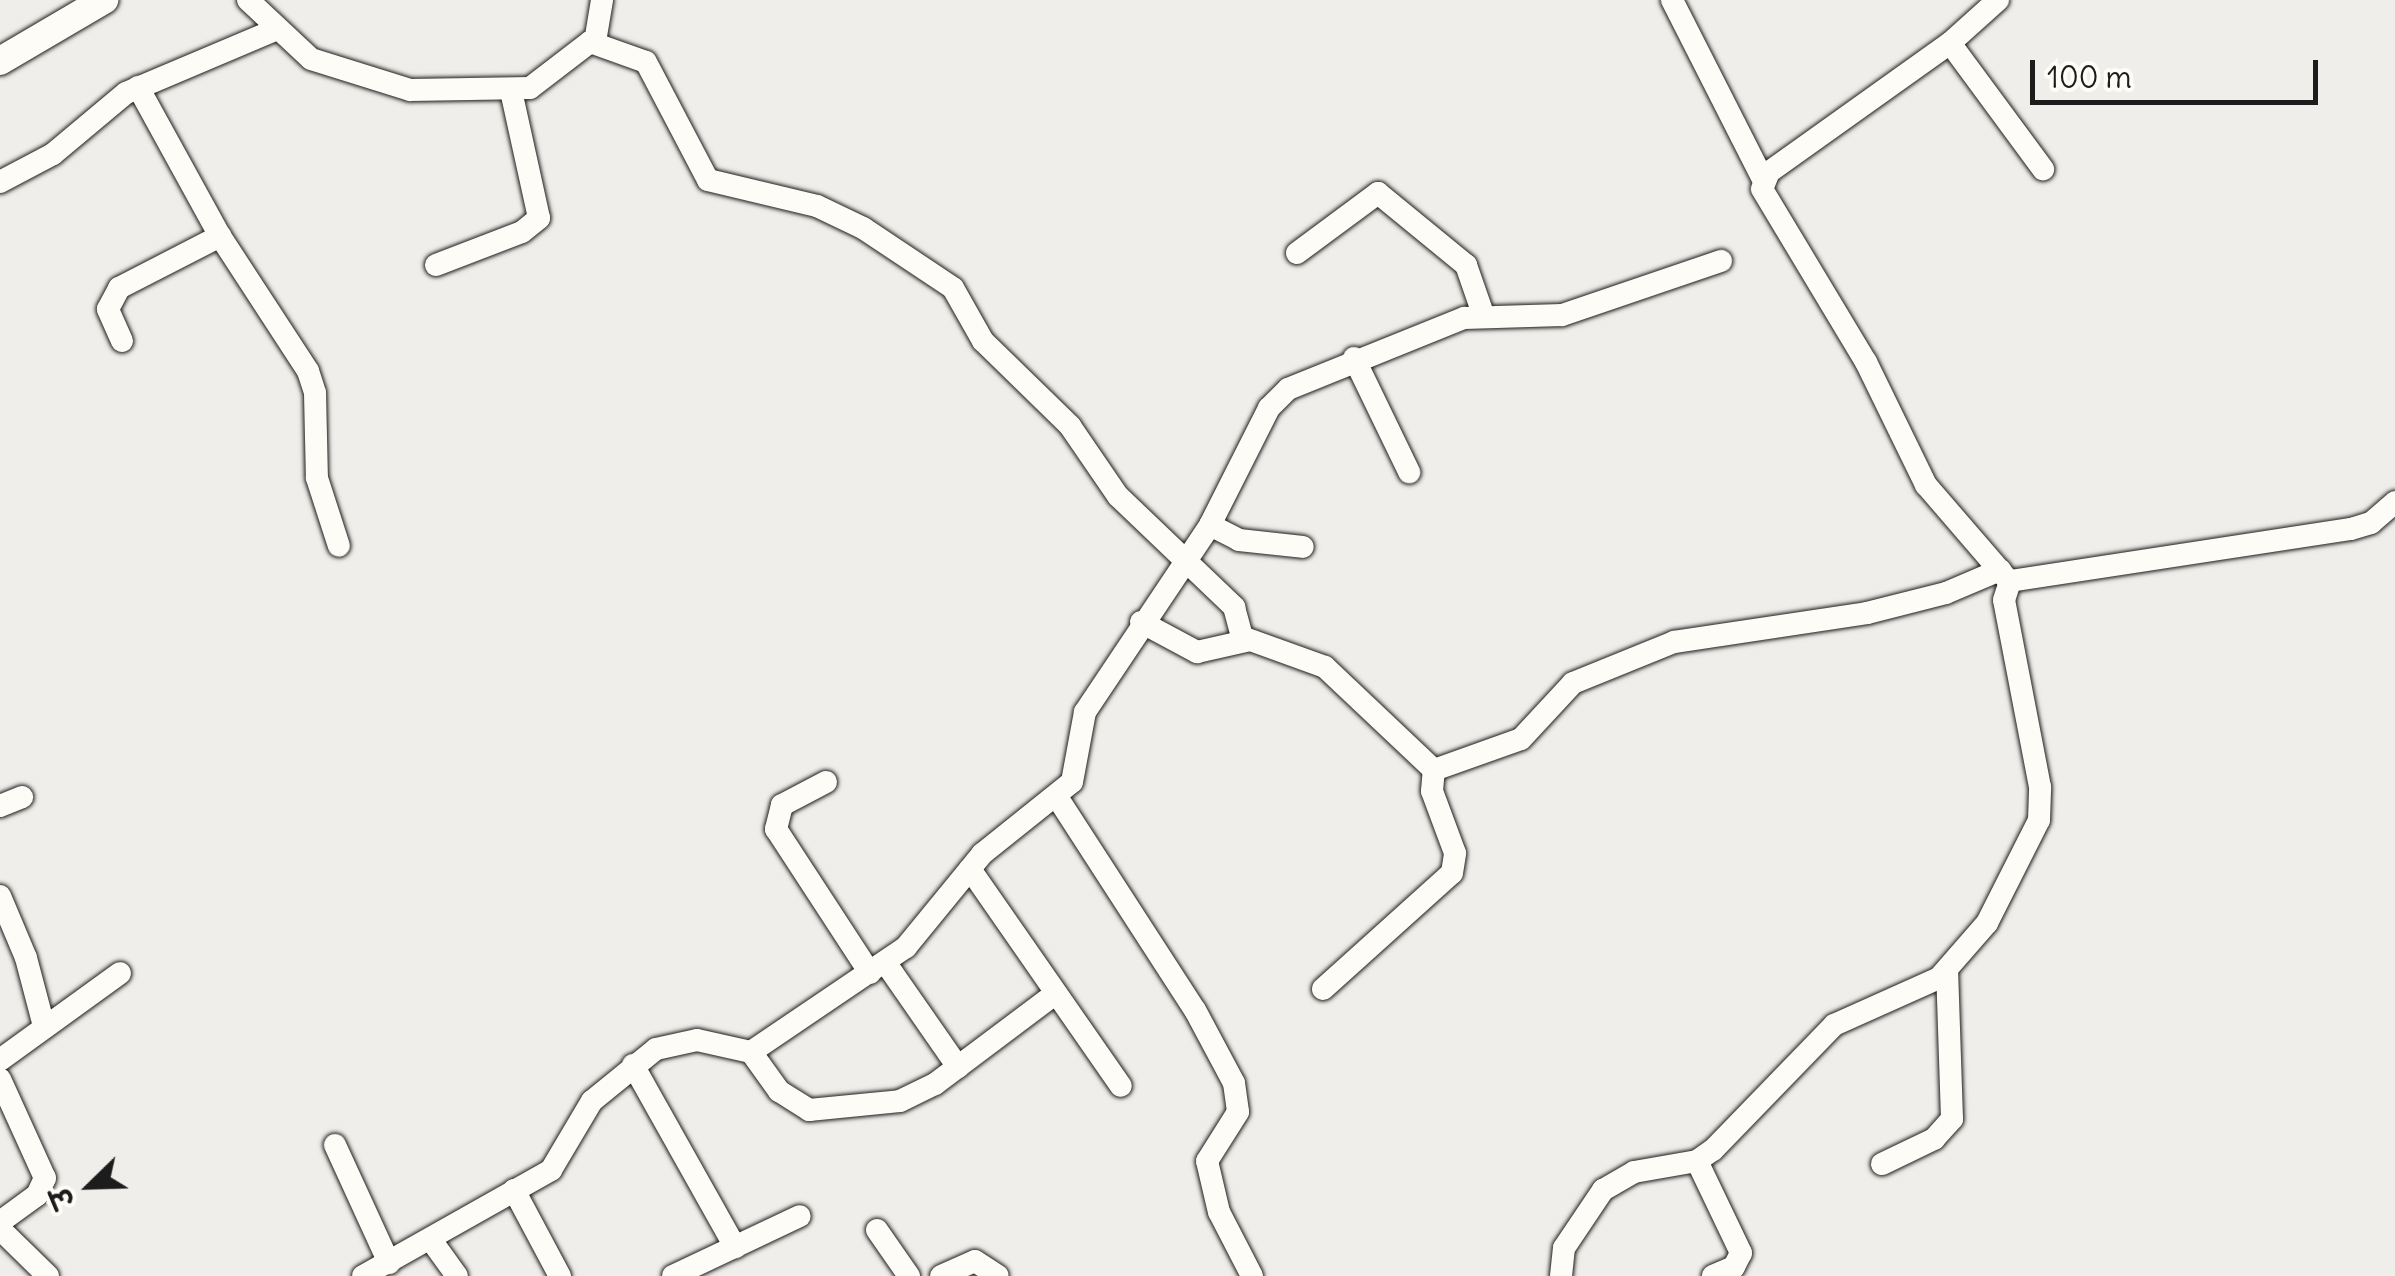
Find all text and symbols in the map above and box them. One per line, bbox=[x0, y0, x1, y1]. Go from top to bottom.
scale bar bbox=[2035, 40, 2322, 102]
text: 100 m bbox=[2047, 58, 2132, 96]
north arrow bbox=[40, 1136, 140, 1236]
text: उ bbox=[42, 1182, 83, 1213]

